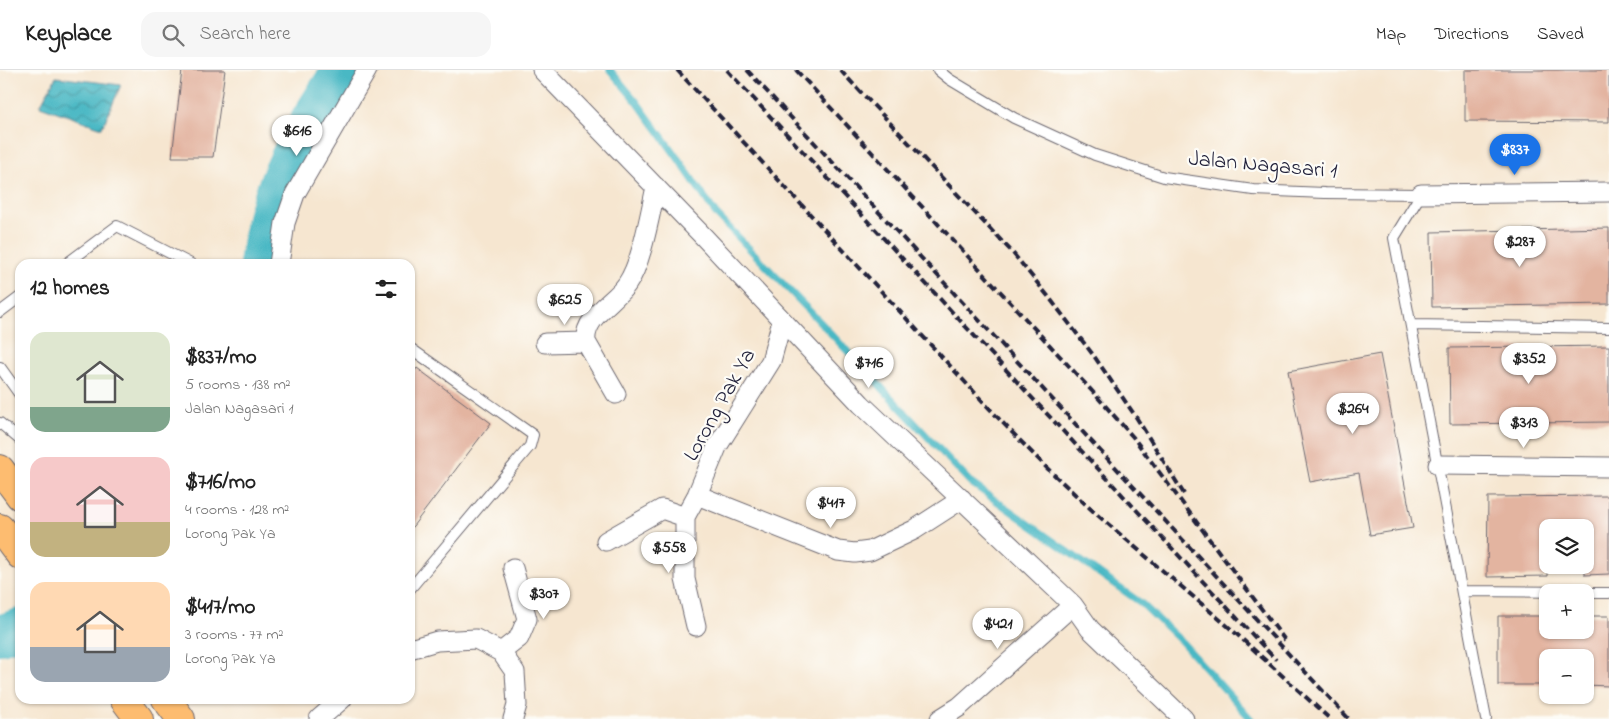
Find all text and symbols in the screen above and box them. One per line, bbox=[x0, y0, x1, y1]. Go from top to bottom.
search box bbox=[141, 12, 491, 57]
text: Keyplace bbox=[25, 17, 111, 52]
icon: search bbox=[159, 21, 187, 49]
text: Search here bbox=[199, 21, 291, 48]
text: Map bbox=[1376, 22, 1406, 48]
text: Directions bbox=[1434, 22, 1509, 48]
text: Saved bbox=[1537, 22, 1584, 48]
pin: $616 bbox=[267, 114, 327, 157]
text: $616 bbox=[283, 119, 311, 143]
pin: $837 bbox=[1485, 134, 1545, 176]
text: $837 bbox=[1501, 138, 1529, 162]
street label: Jalan Nagasari 1 bbox=[1187, 144, 1339, 189]
pin: $287 bbox=[1490, 226, 1550, 268]
text: $287 bbox=[1505, 230, 1535, 254]
text: 12 homes bbox=[30, 274, 110, 304]
icon: filters bbox=[372, 275, 400, 303]
pin: $625 bbox=[535, 284, 595, 326]
text: $625 bbox=[548, 288, 582, 312]
pin: $352 bbox=[1499, 342, 1559, 385]
text: $837/mo bbox=[185, 343, 257, 373]
street label: Lorong Pak Ya bbox=[676, 343, 766, 468]
pin: $716 bbox=[839, 346, 899, 389]
text: $352 bbox=[1512, 347, 1546, 371]
text: $716 bbox=[855, 351, 883, 375]
icon: home bbox=[70, 352, 130, 412]
text: 5 rooms · 138 m² bbox=[185, 373, 291, 397]
pin: $264 bbox=[1323, 392, 1383, 435]
text: Jalan Nagasari 1 bbox=[185, 397, 294, 421]
text: $264 bbox=[1337, 397, 1369, 421]
pin: $313 bbox=[1494, 406, 1554, 449]
text: $313 bbox=[1510, 411, 1538, 435]
text: $716/mo bbox=[185, 468, 256, 498]
icon: home bbox=[70, 477, 130, 537]
pin: $417 bbox=[801, 486, 861, 529]
text: $417 bbox=[817, 491, 845, 515]
text: 4 rooms · 128 m² bbox=[185, 498, 289, 522]
map controls bbox=[1539, 519, 1594, 704]
button: layers bbox=[1539, 519, 1594, 574]
text: Lorong Pak Ya bbox=[185, 522, 276, 546]
pin: $558 bbox=[639, 532, 699, 574]
text: $558 bbox=[652, 536, 686, 560]
pin: $307 bbox=[514, 578, 574, 620]
text: $307 bbox=[529, 582, 559, 606]
button: + bbox=[1539, 584, 1594, 639]
text: $417/mo bbox=[185, 593, 255, 623]
icon: home bbox=[70, 602, 130, 662]
pin: $421 bbox=[968, 608, 1028, 650]
text: $421 bbox=[983, 612, 1013, 636]
text: 3 rooms · 77 m² bbox=[185, 623, 284, 647]
text: Lorong Pak Ya bbox=[185, 647, 276, 671]
button: − bbox=[1539, 649, 1594, 704]

